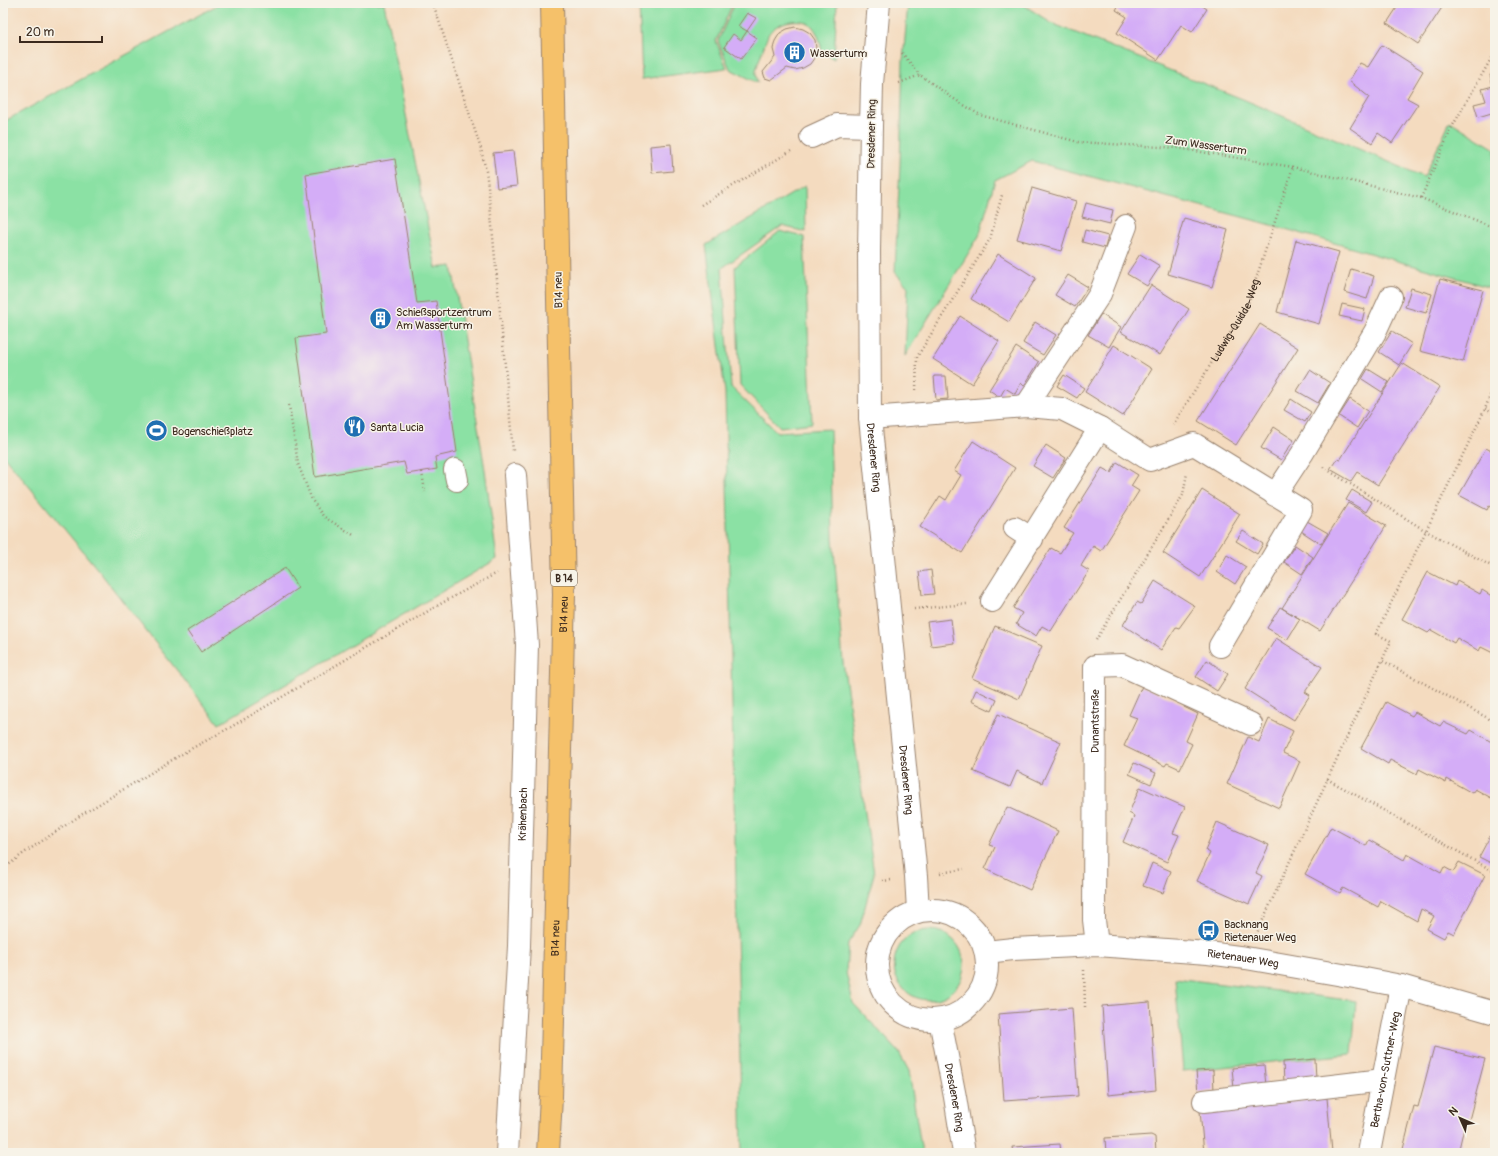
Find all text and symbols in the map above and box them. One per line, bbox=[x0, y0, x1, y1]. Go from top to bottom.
scale bar bbox=[20, 18, 102, 44]
text: 20 m bbox=[26, 25, 55, 40]
building icon: Wasserturm bbox=[782, 40, 808, 66]
place label: Wasserturm bbox=[810, 47, 868, 60]
street label: Dresdener Ring bbox=[864, 99, 879, 169]
street label: Zum Wasserturm bbox=[1164, 133, 1248, 158]
street label: B14 neu bbox=[552, 272, 565, 308]
street label: Ludwig-Quidde-Weg bbox=[1208, 277, 1263, 364]
building icon: Schießsportzentrum Am Wasserturm bbox=[368, 305, 394, 331]
place label: Schießsportzentrum Am Wasserturm bbox=[396, 306, 492, 332]
restaurant icon: Santa Lucia bbox=[342, 414, 368, 440]
sports icon: Bogenschießplatz bbox=[143, 418, 169, 444]
place label: Santa Lucia bbox=[370, 421, 424, 434]
street label: Dresdener Ring bbox=[864, 422, 883, 493]
place label: Bogenschießplatz bbox=[172, 425, 253, 438]
road number: B 14 bbox=[551, 570, 577, 586]
street label: B14 neu bbox=[557, 596, 571, 633]
street label: Dunantstraße bbox=[1089, 689, 1102, 753]
street label: Dresdener Ring bbox=[896, 745, 916, 816]
street label: Krähenbach bbox=[516, 787, 530, 841]
bus stop icon: Backnang Rietenauer Weg bbox=[1196, 917, 1222, 943]
place label: Backnang Rietenauer Weg bbox=[1224, 918, 1297, 944]
street label: B14 neu bbox=[549, 920, 563, 957]
street label: Rietenauer Weg bbox=[1206, 947, 1280, 971]
street label: Bertha-von-Suttner-Weg bbox=[1368, 1010, 1403, 1129]
street label: Dresdener Ring bbox=[942, 1062, 967, 1134]
north arrow bbox=[1440, 1098, 1480, 1138]
text: N bbox=[1446, 1104, 1461, 1119]

